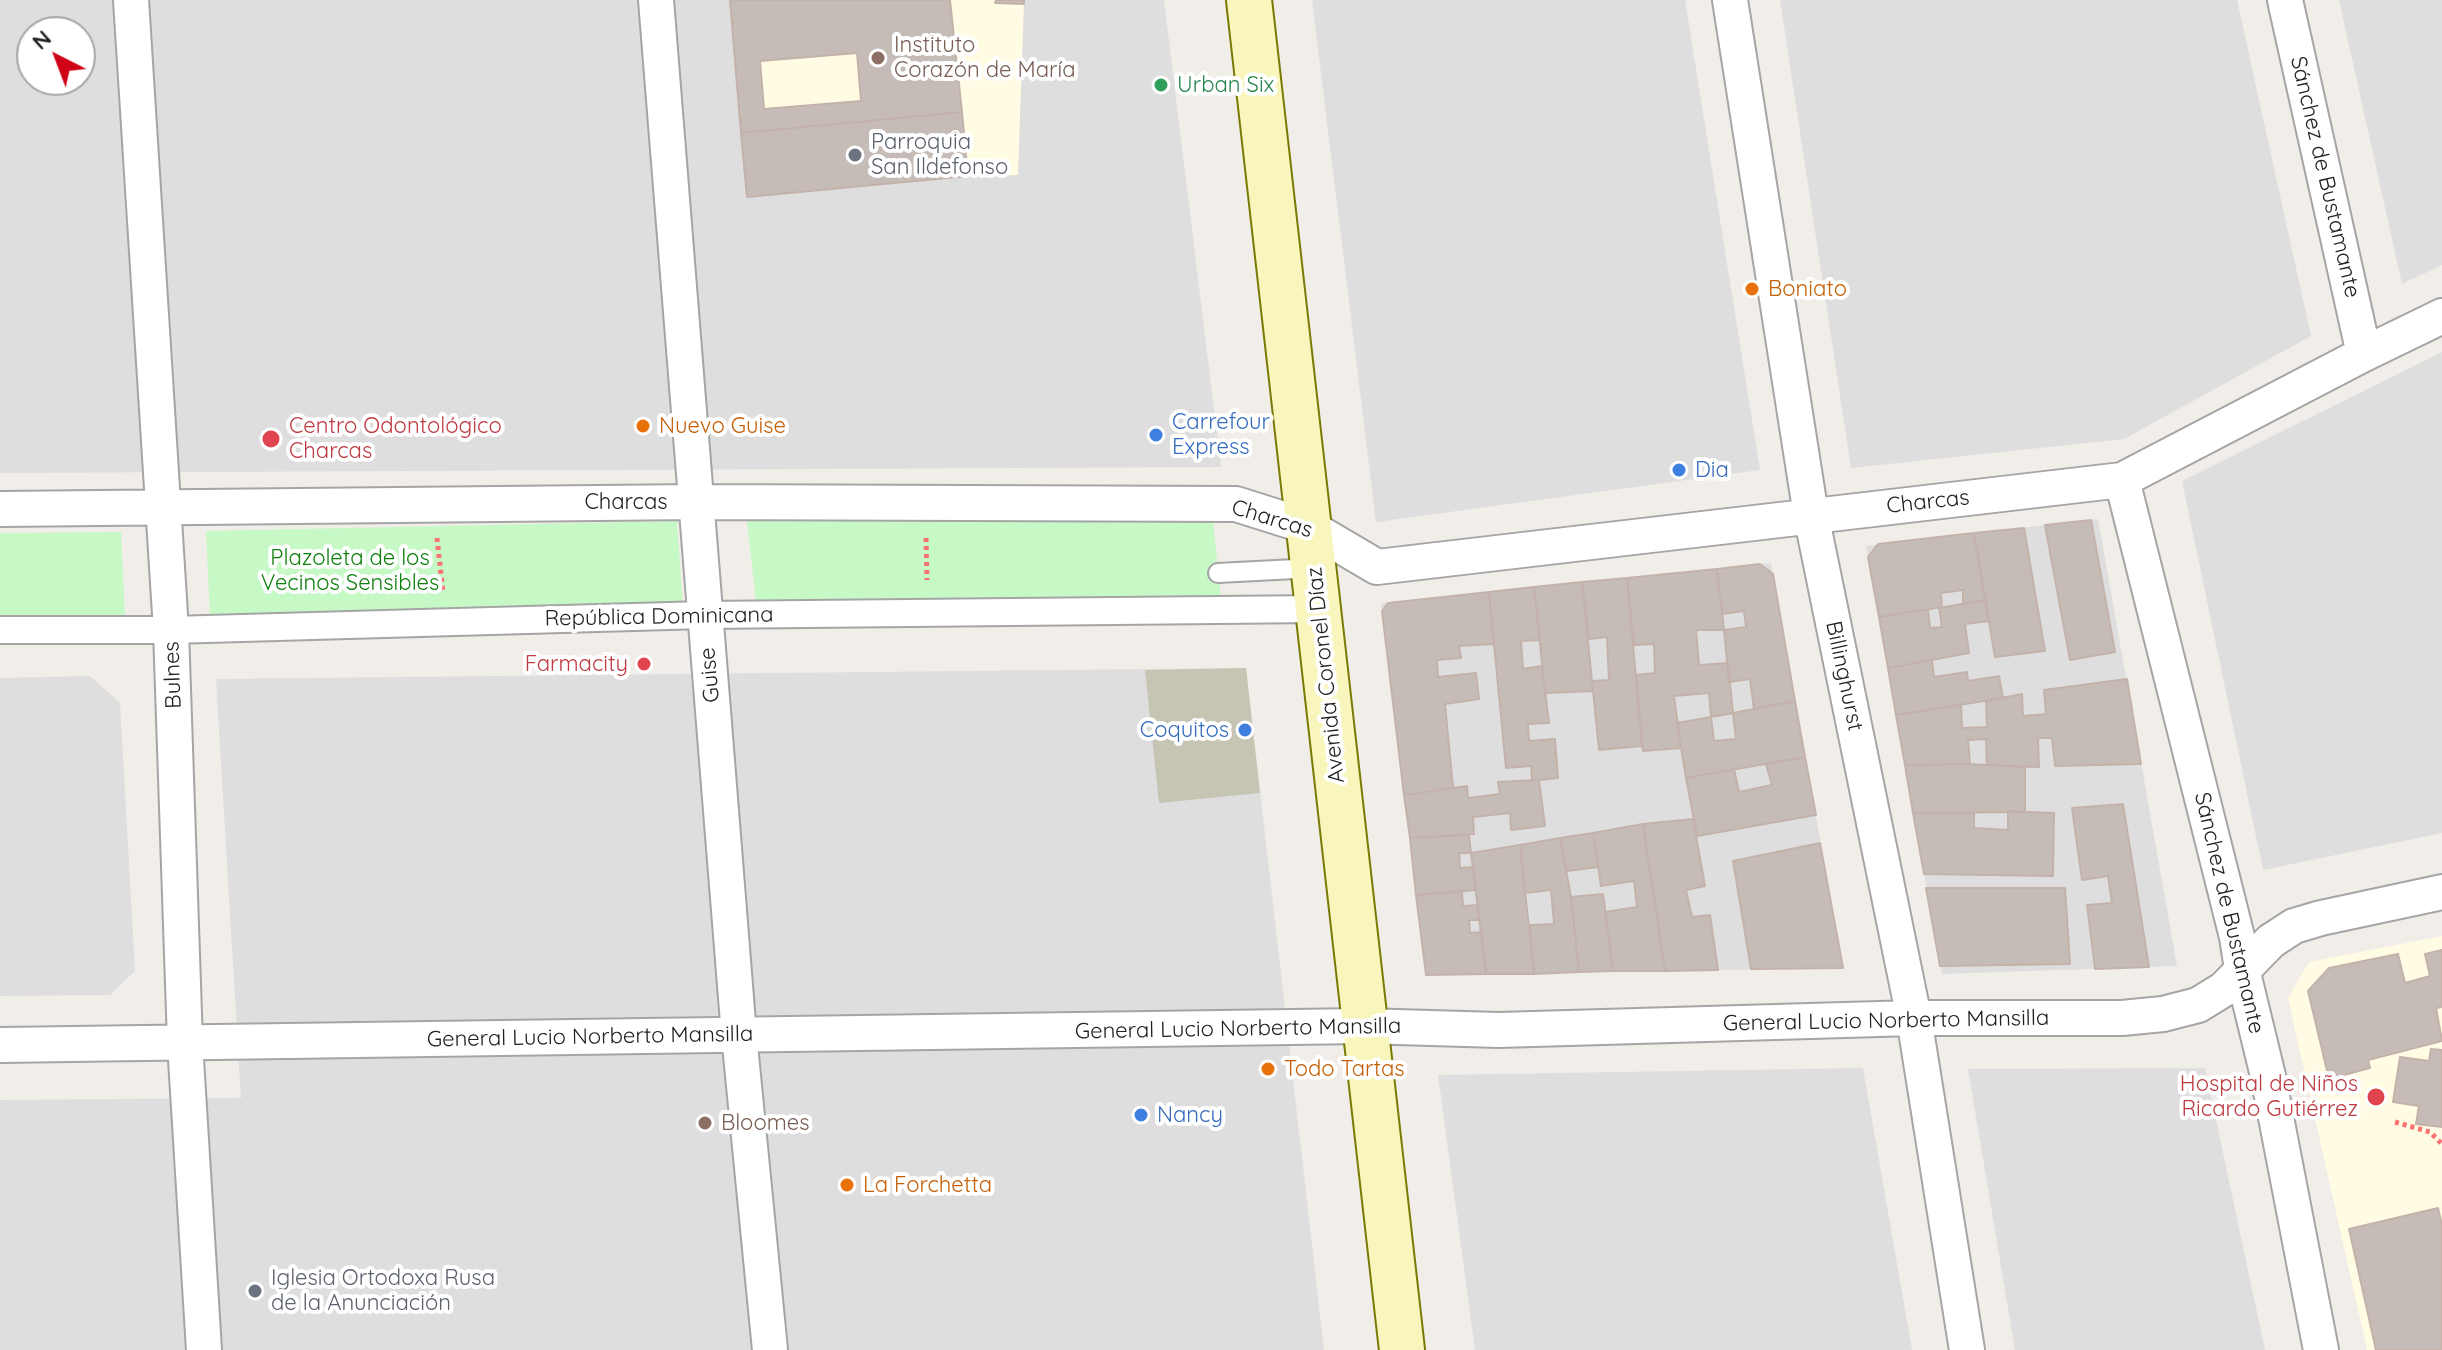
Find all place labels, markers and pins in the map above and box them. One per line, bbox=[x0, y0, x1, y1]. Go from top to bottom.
place label: Instituto Corazón de María bbox=[894, 32, 1076, 84]
marker: Instituto Corazón de María bbox=[869, 49, 887, 67]
place label: Urban Six bbox=[1177, 72, 1274, 98]
marker: Urban Six bbox=[1152, 76, 1170, 94]
place label: Parroquia San Ildefonso bbox=[871, 129, 1008, 180]
marker: Parroquia San Ildefonso bbox=[846, 146, 864, 164]
place label: Boniato bbox=[1768, 276, 1847, 302]
marker: Boniato bbox=[1743, 280, 1761, 298]
place label: Carrefour Express bbox=[1172, 409, 1270, 460]
place label: Centro Odontológico Charcas bbox=[289, 413, 502, 464]
place label: Nuevo Guise bbox=[659, 413, 786, 439]
marker: Nuevo Guise bbox=[634, 417, 652, 435]
marker: Carrefour Express bbox=[1147, 426, 1165, 444]
marker: Centro Odontológico Charcas bbox=[260, 428, 282, 450]
place label: Dia bbox=[1695, 457, 1729, 483]
marker: Dia bbox=[1670, 461, 1688, 479]
place label: Farmacity bbox=[525, 651, 628, 677]
marker: Farmacity bbox=[635, 655, 653, 673]
place label: Coquitos bbox=[1140, 717, 1229, 743]
marker: Coquitos bbox=[1236, 721, 1254, 739]
place label: Todo Tartas bbox=[1284, 1056, 1405, 1082]
marker: Todo Tartas bbox=[1259, 1060, 1277, 1078]
place label: Hospital de Niños Ricardo Gutiérrez bbox=[2180, 1071, 2358, 1122]
marker: Hospital de Niños Ricardo Gutiérrez bbox=[2365, 1086, 2387, 1108]
place label: Nancy bbox=[1157, 1102, 1223, 1128]
marker: Nancy bbox=[1132, 1106, 1150, 1124]
place label: Bloomes bbox=[721, 1110, 809, 1136]
marker: Bloomes bbox=[696, 1114, 714, 1132]
place label: La Forchetta bbox=[863, 1172, 992, 1198]
marker: La Forchetta bbox=[838, 1176, 856, 1194]
place label: Iglesia Ortodoxa Rusa de la Anunciación bbox=[271, 1265, 495, 1316]
marker: Iglesia Ortodoxa Rusa de la Anunciación bbox=[246, 1282, 264, 1300]

